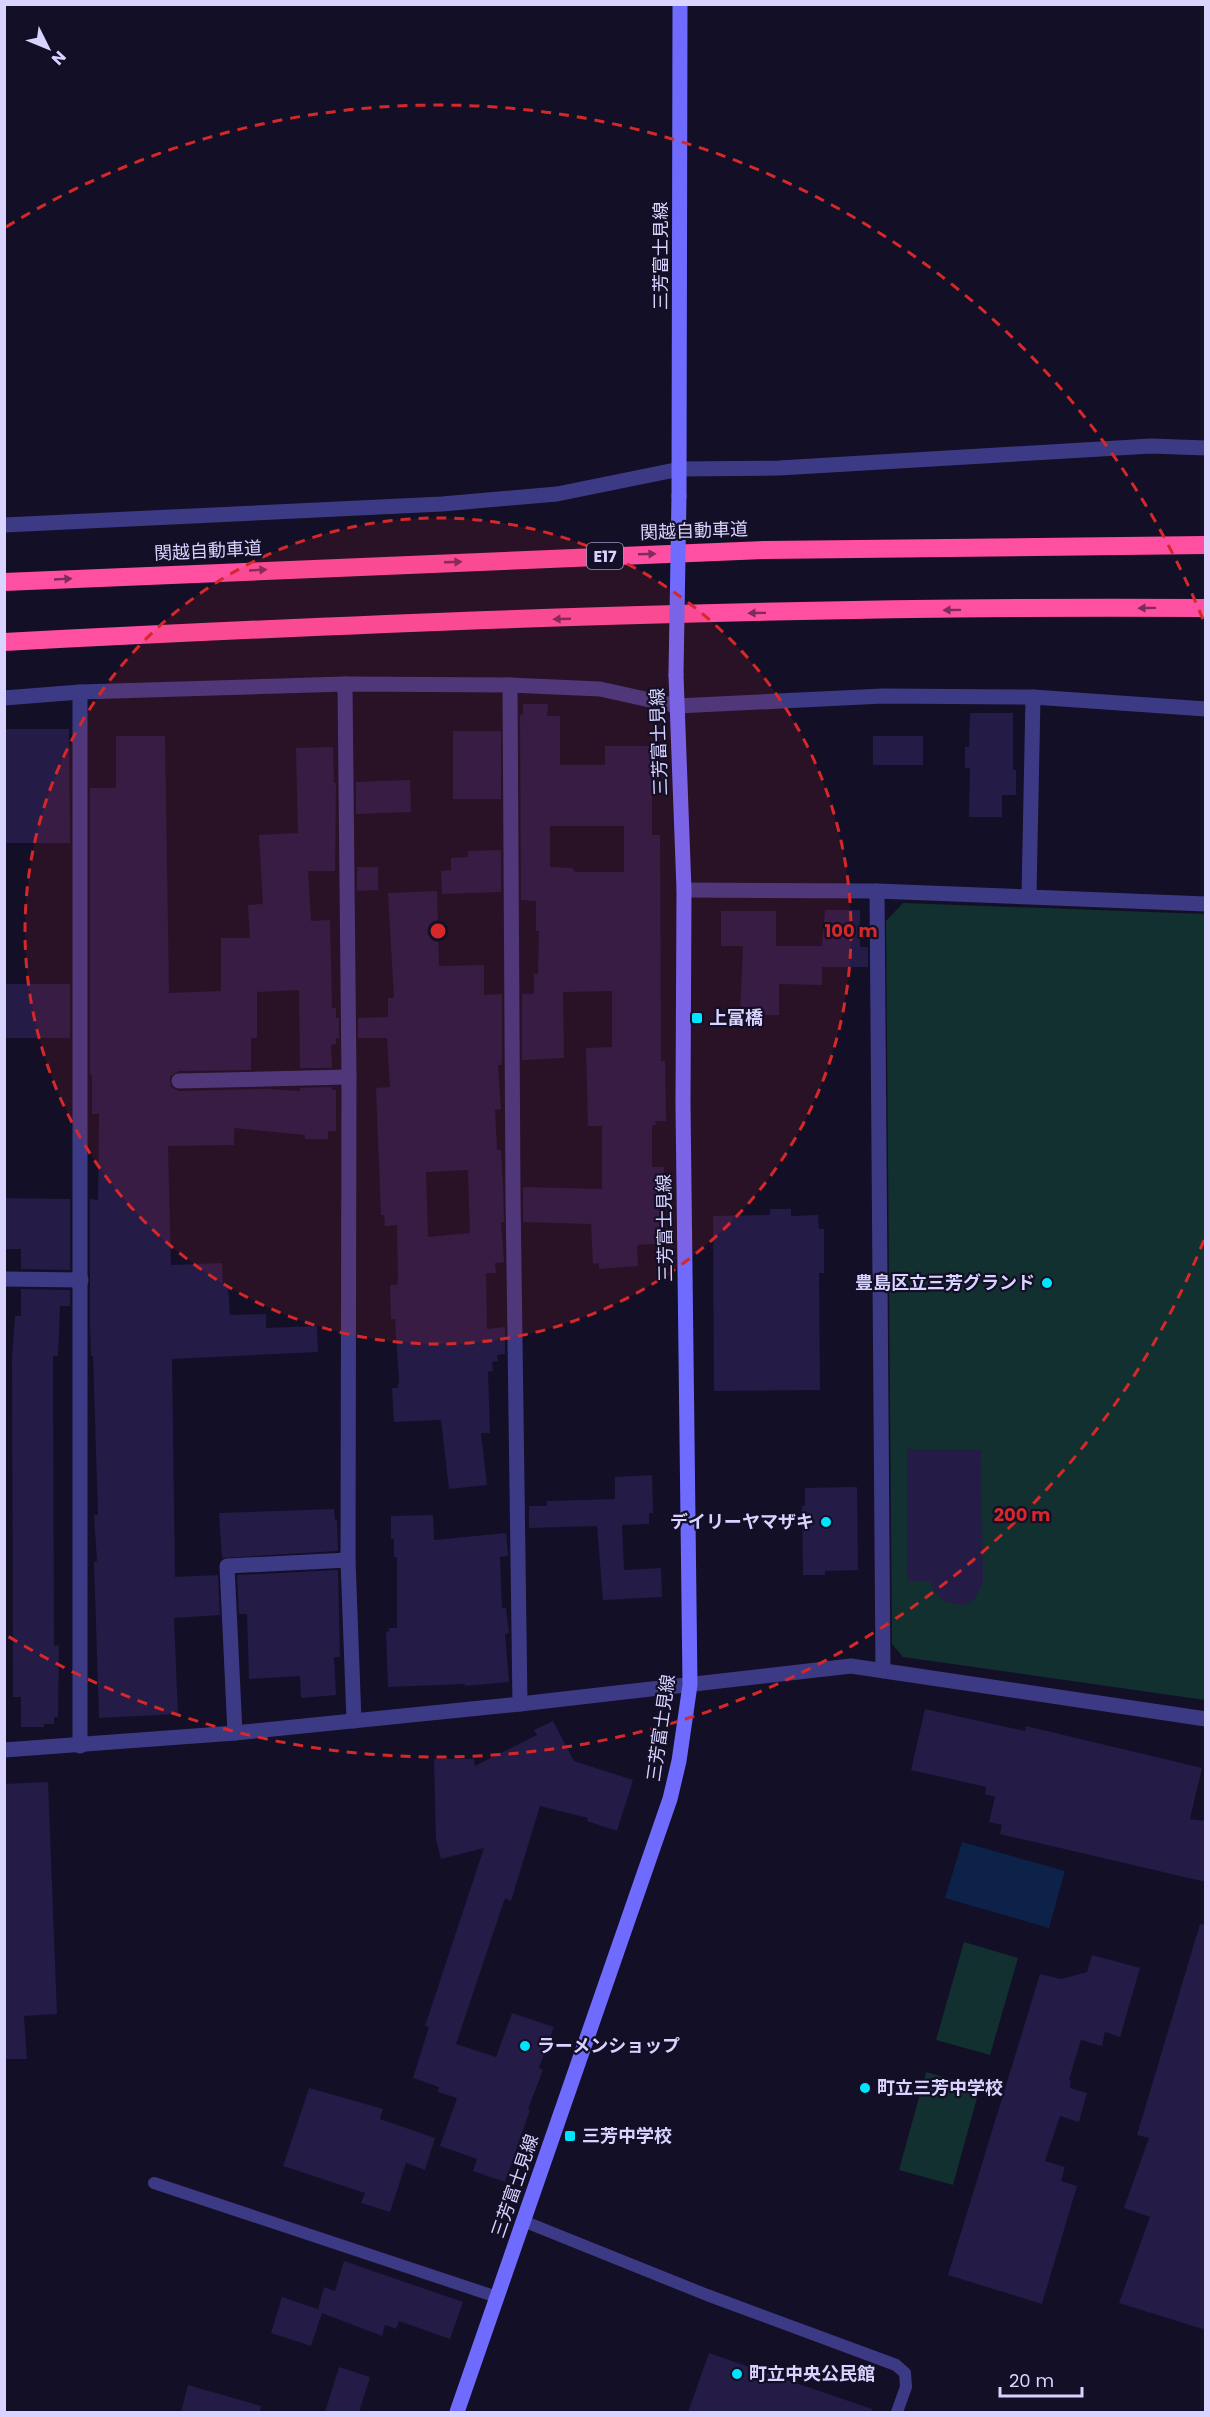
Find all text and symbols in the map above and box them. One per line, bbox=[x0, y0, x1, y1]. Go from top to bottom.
north arrow bbox=[18, 18, 78, 78]
text: N bbox=[46, 46, 71, 70]
street label: 三芳富士見線 bbox=[648, 202, 673, 310]
street label: 関越自動車道 bbox=[640, 516, 748, 545]
street label: 関越自動車道 bbox=[153, 535, 263, 566]
road number: E17 bbox=[587, 543, 623, 569]
one-way arrow bbox=[638, 550, 657, 559]
one-way arrow bbox=[443, 557, 462, 566]
one-way arrow bbox=[248, 565, 267, 574]
one-way arrow bbox=[53, 575, 72, 584]
one-way arrow bbox=[1138, 603, 1157, 613]
one-way arrow bbox=[943, 606, 962, 615]
one-way arrow bbox=[748, 608, 767, 618]
one-way arrow bbox=[553, 614, 572, 623]
street label: 三芳富士見線 bbox=[644, 688, 673, 796]
text: 100 m bbox=[824, 918, 878, 943]
centre of rings bbox=[428, 921, 448, 941]
place label: 上富橋 bbox=[709, 1005, 763, 1030]
marker: 上富橋 bbox=[690, 1011, 704, 1025]
street label: 三芳富士見線 bbox=[651, 1174, 678, 1282]
place label: 豊島区立三芳グランド bbox=[855, 1270, 1035, 1295]
marker: 豊島区立三芳グランド bbox=[1040, 1276, 1054, 1290]
text: 200 m bbox=[994, 1502, 1050, 1527]
place label: デイリーヤマザキ bbox=[670, 1509, 814, 1534]
marker: デイリーヤマザキ bbox=[819, 1515, 833, 1529]
street label: 三芳富士見線 bbox=[641, 1673, 680, 1783]
place label: ラーメンショップ bbox=[537, 2033, 680, 2058]
marker: ラーメンショップ bbox=[518, 2039, 532, 2053]
place label: 町立三芳中学校 bbox=[877, 2075, 1003, 2100]
marker: 町立三芳中学校 bbox=[858, 2081, 872, 2095]
place label: 三芳中学校 bbox=[582, 2123, 672, 2148]
marker: 三芳中学校 bbox=[563, 2129, 577, 2143]
street label: 三芳富士見線 bbox=[485, 2131, 544, 2241]
scale bar bbox=[1000, 2360, 1082, 2398]
place label: 町立中央公民館 bbox=[749, 2361, 875, 2386]
marker: 町立中央公民館 bbox=[730, 2367, 744, 2381]
text: 20 m bbox=[1009, 2368, 1054, 2393]

